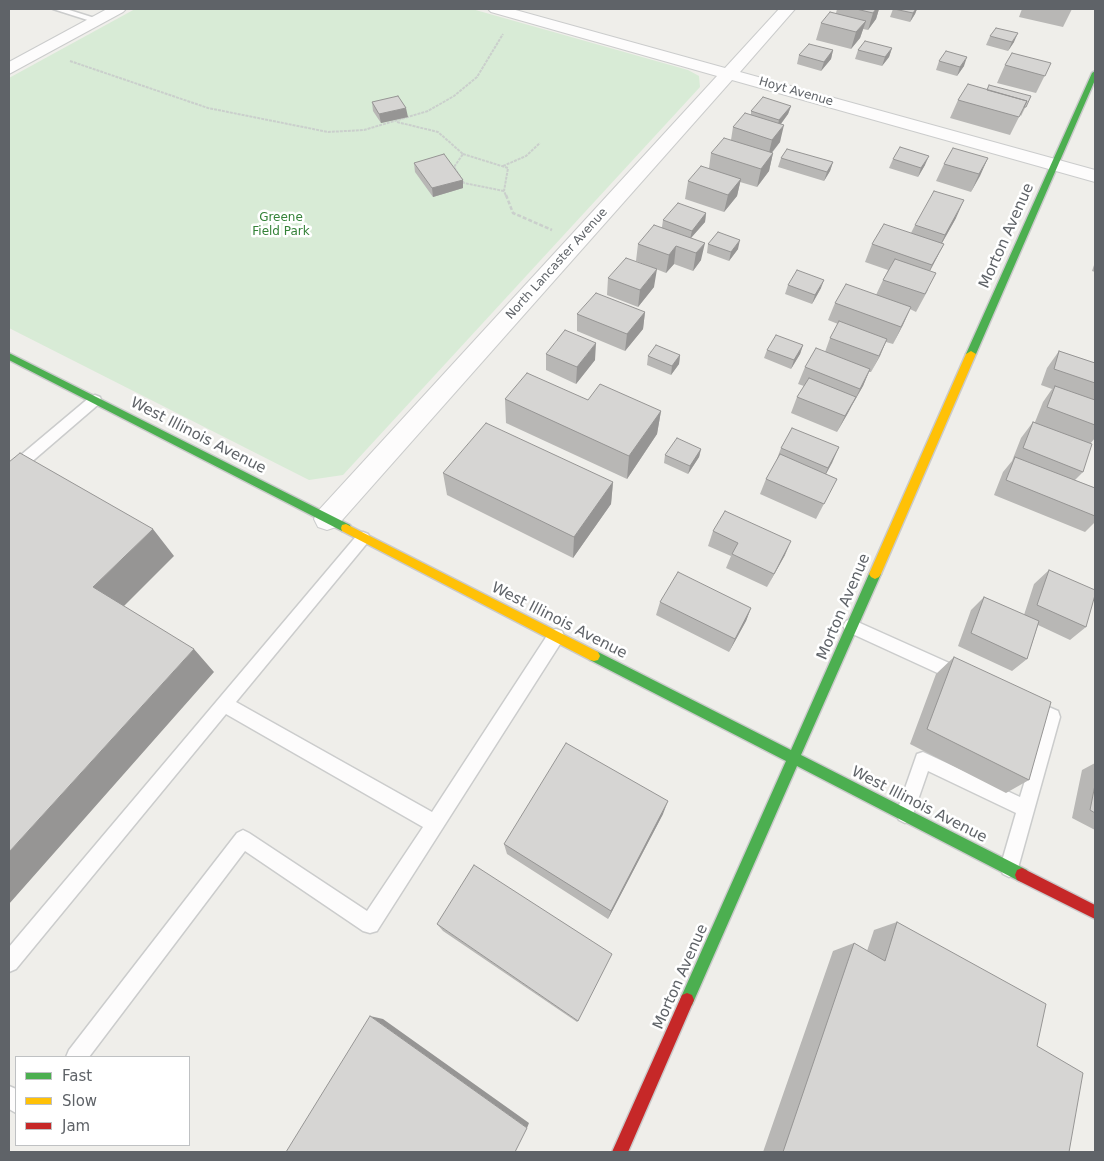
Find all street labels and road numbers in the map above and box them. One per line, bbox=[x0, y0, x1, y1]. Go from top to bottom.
street label: Hoyt Avenue bbox=[757, 75, 835, 109]
street label: Morton Avenue bbox=[976, 181, 1038, 291]
street label: North Lancaster Avenue bbox=[503, 205, 611, 323]
street label: West Illinois Avenue bbox=[127, 394, 269, 478]
street label: Morton Avenue bbox=[814, 551, 874, 663]
street label: West Illinois Avenue bbox=[488, 579, 630, 663]
street label: West Illinois Avenue bbox=[848, 763, 990, 847]
street label: Morton Avenue bbox=[650, 922, 712, 1032]

